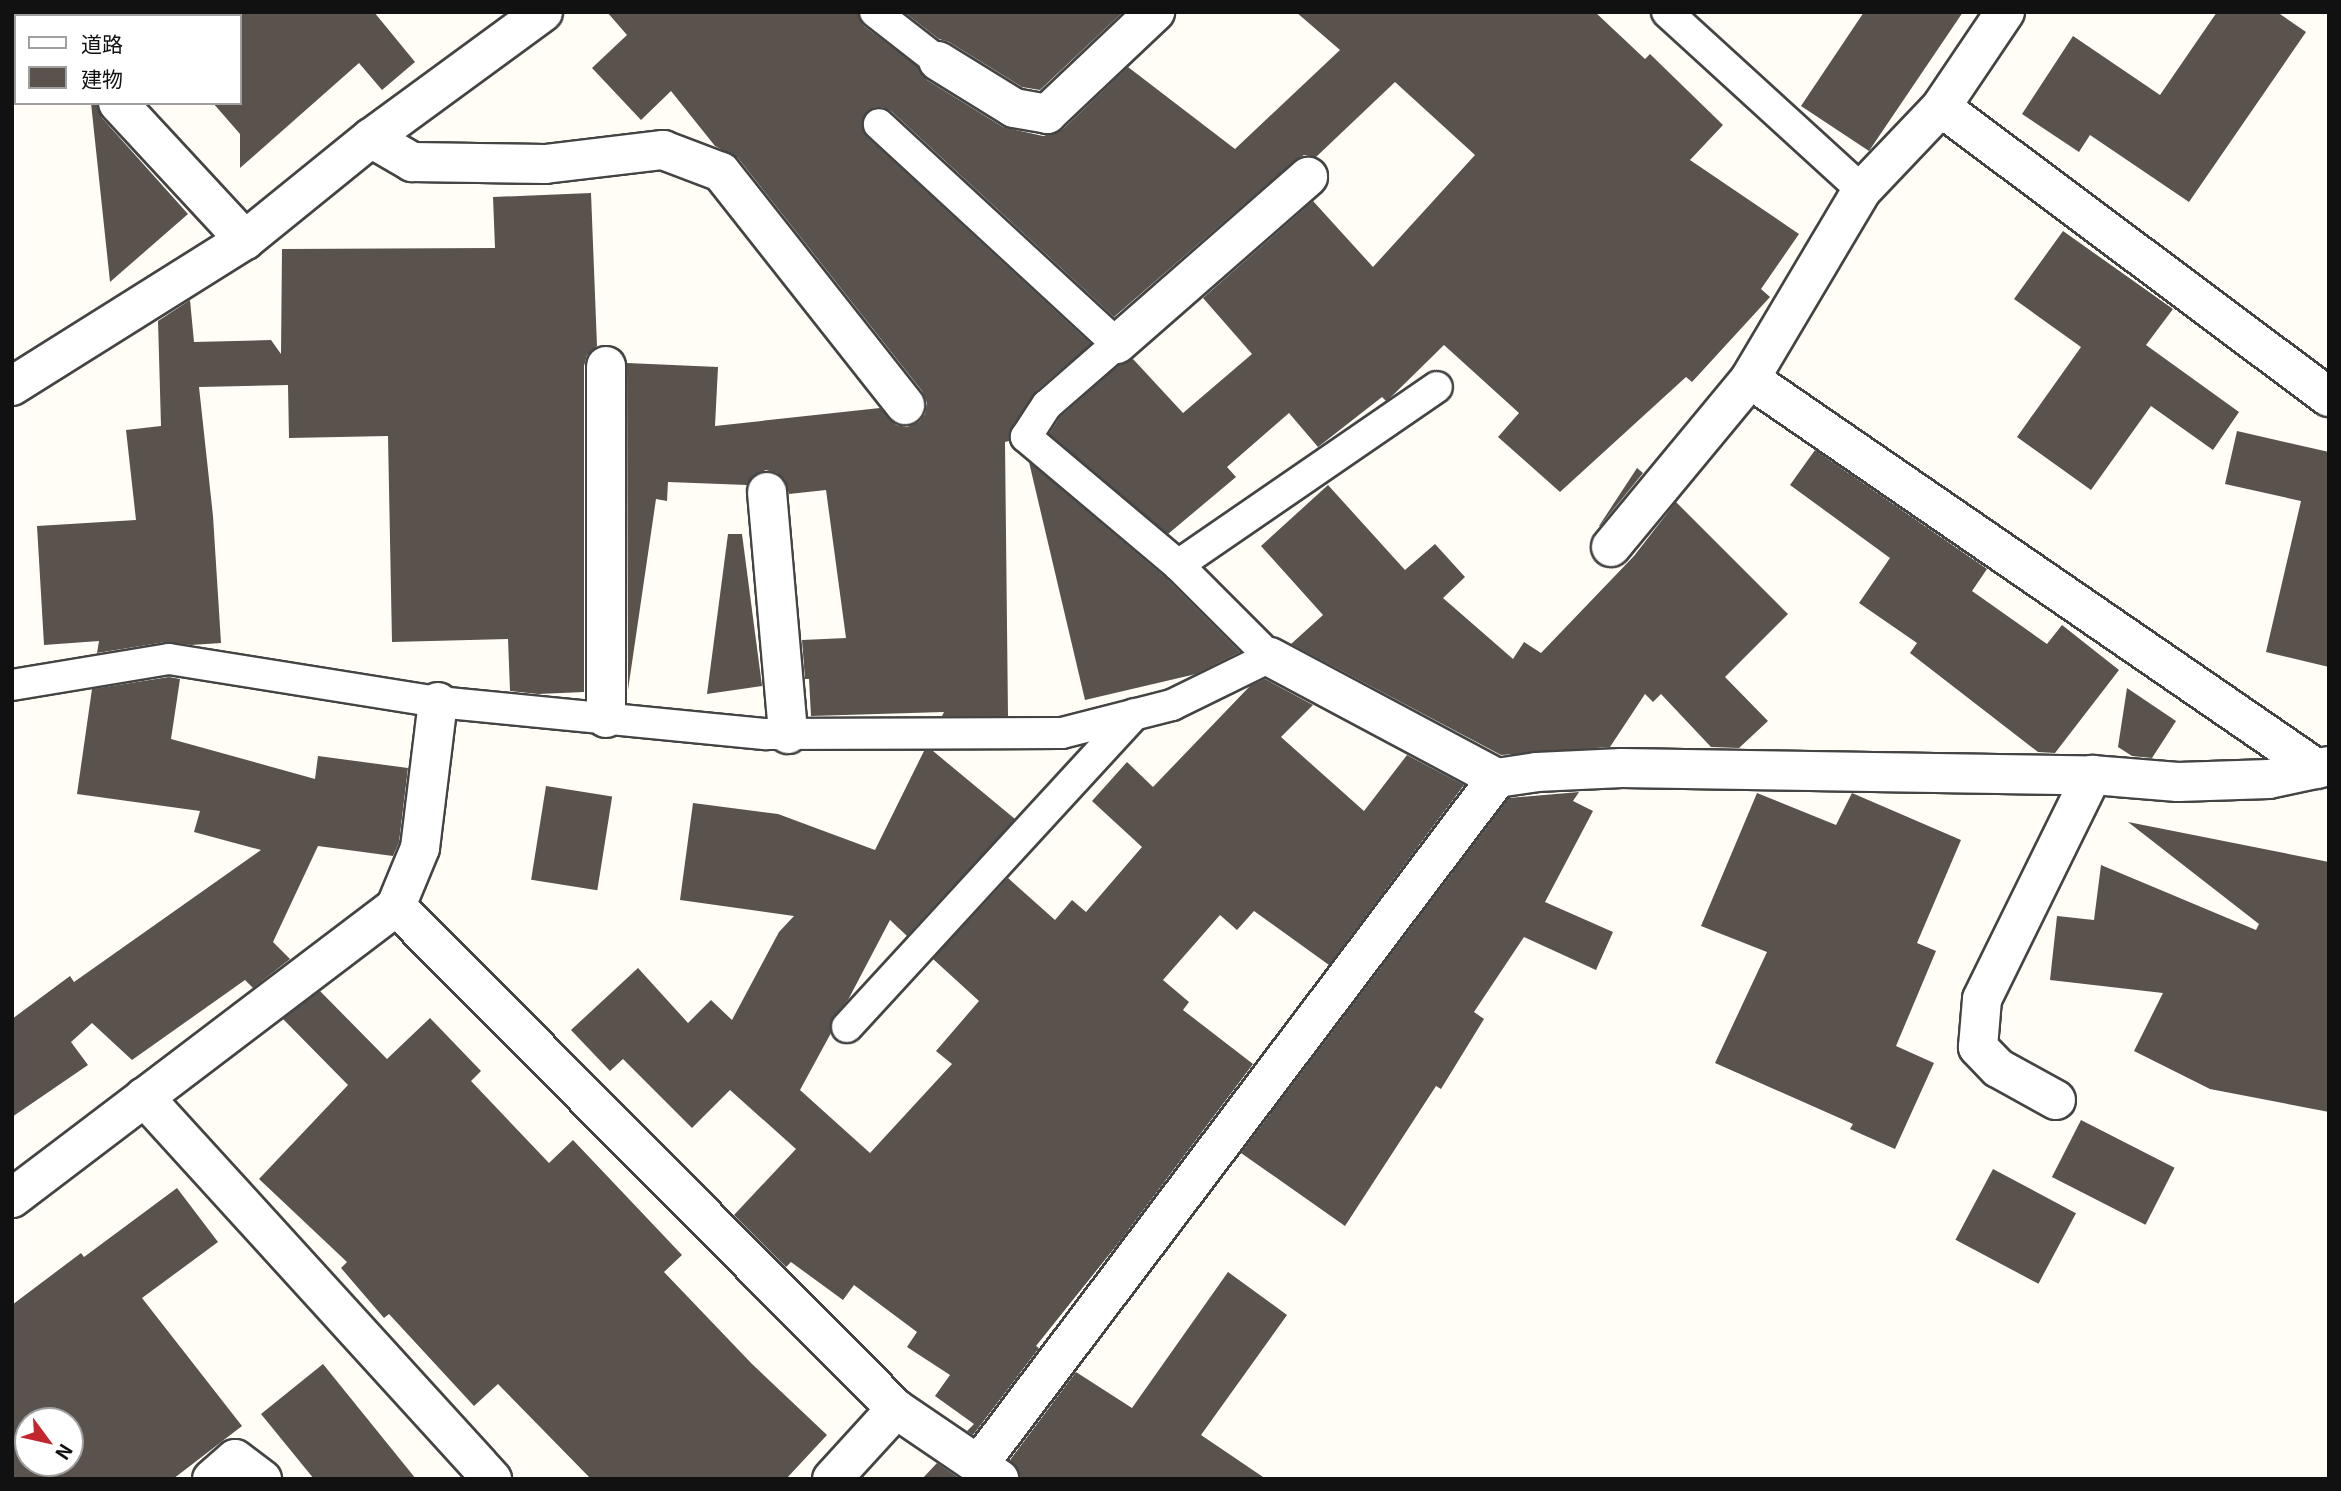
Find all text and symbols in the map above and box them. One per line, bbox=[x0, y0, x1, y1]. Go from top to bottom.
legend bbox=[14, 14, 242, 105]
text: 道路 bbox=[81, 28, 123, 58]
text: 建物 bbox=[81, 63, 123, 93]
north arrow bbox=[14, 1407, 84, 1477]
text: N bbox=[50, 1439, 81, 1466]

